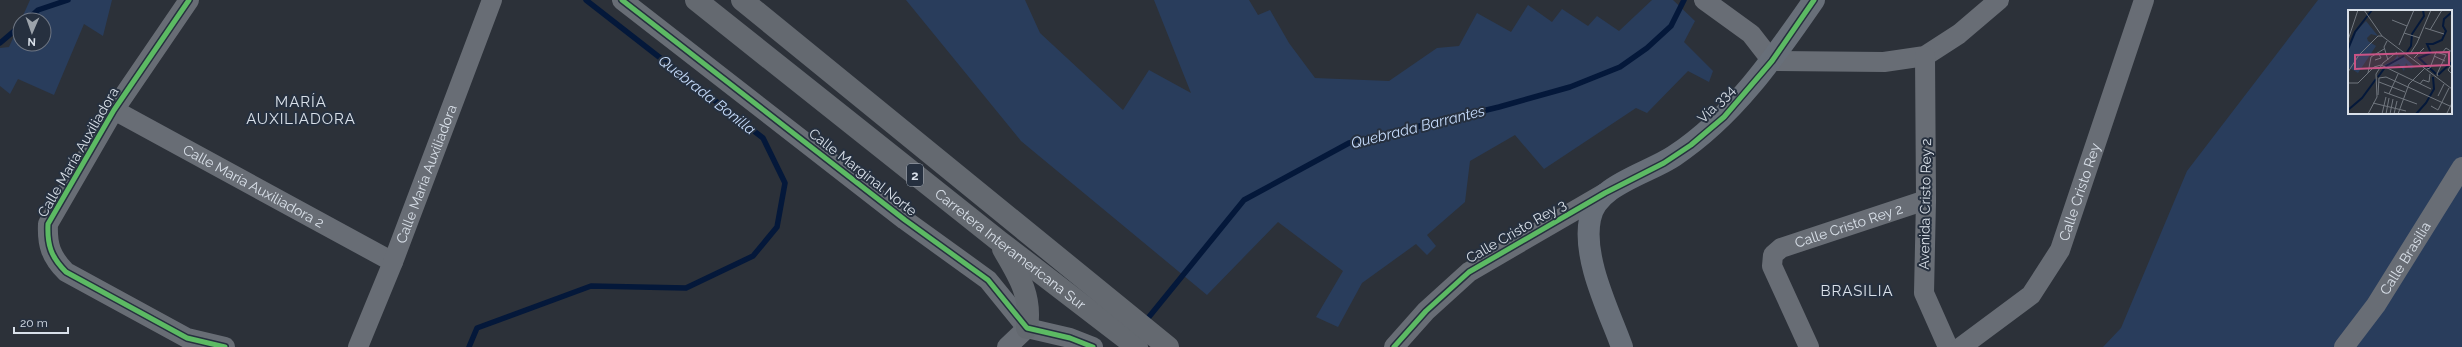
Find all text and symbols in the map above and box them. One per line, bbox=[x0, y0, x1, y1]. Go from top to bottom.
inset map bbox=[2348, 10, 2452, 114]
north arrow bbox=[12, 12, 52, 52]
text: N bbox=[27, 35, 36, 48]
water label: Quebrada Bonilla bbox=[655, 51, 759, 139]
street label: Vía 334 bbox=[1694, 82, 1738, 126]
street label: Calle María Auxiliadora bbox=[34, 84, 122, 220]
district label: MARÍA AUXILIADORA bbox=[246, 93, 356, 128]
street label: Calle María Auxiliadora bbox=[393, 102, 460, 246]
water label: Quebrada Barrantes bbox=[1349, 102, 1487, 152]
street label: Calle Marginal Norte bbox=[806, 125, 920, 219]
street label: Avenida Cristo Rey 2 bbox=[1916, 138, 1934, 270]
street label: Calle María Auxiliadora 2 bbox=[180, 141, 327, 231]
street label: Calle Cristo Rey bbox=[2056, 141, 2103, 243]
road number: 2 bbox=[907, 164, 923, 186]
street label: Carretera Interamericana Sur bbox=[932, 185, 1089, 313]
street label: Calle Cristo Rey 3 bbox=[1463, 196, 1569, 266]
street label: Calle Cristo Rey 2 bbox=[1793, 200, 1905, 251]
street label: Calle Brasilia bbox=[2376, 219, 2434, 298]
district label: BRASILIA bbox=[1820, 282, 1894, 300]
scale bar bbox=[14, 309, 68, 335]
text: 20 m bbox=[20, 316, 48, 330]

